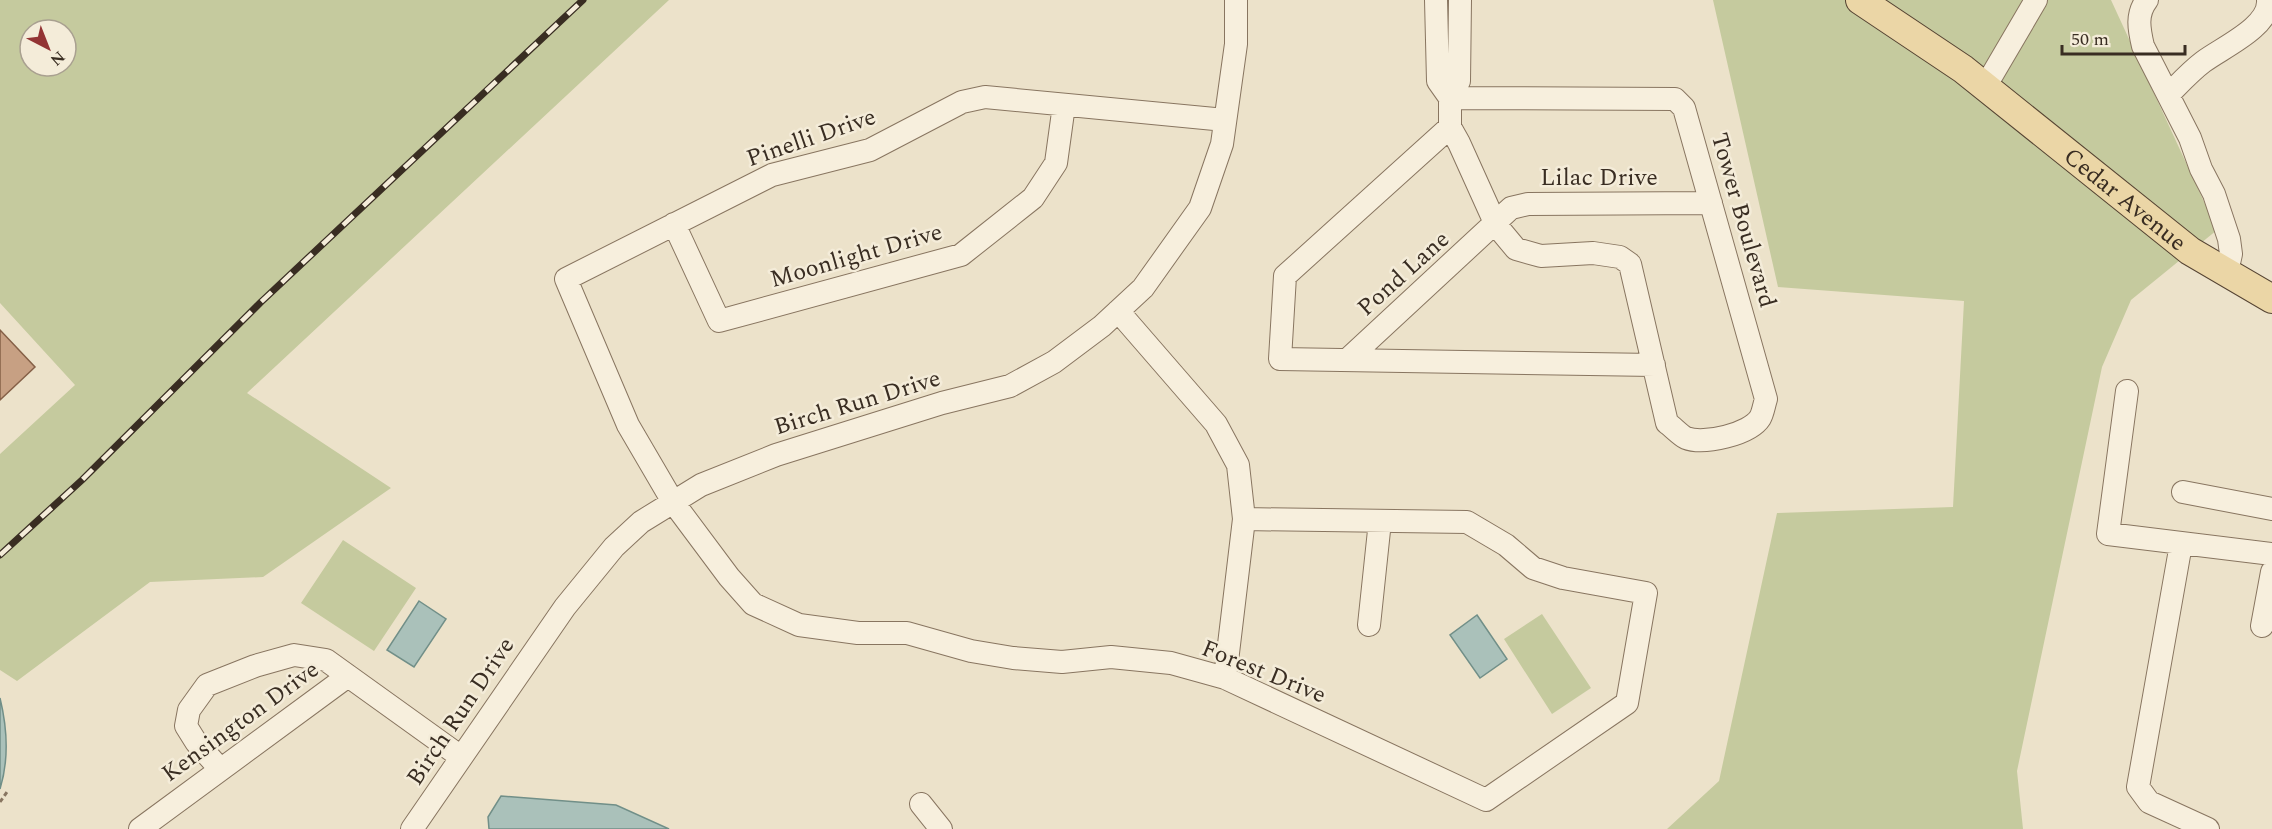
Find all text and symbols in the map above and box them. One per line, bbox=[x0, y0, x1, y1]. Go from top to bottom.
north arrow bbox=[18, 18, 78, 78]
scale bar bbox=[2062, 18, 2185, 56]
text: 50 m bbox=[2071, 26, 2109, 53]
text: N bbox=[44, 45, 70, 72]
street label: Pinelli Drive bbox=[742, 99, 881, 177]
street label: Tower Boulevard bbox=[1701, 129, 1785, 312]
street label: Cedar Avenue bbox=[2055, 139, 2194, 261]
street label: Lilac Drive bbox=[1540, 160, 1658, 196]
street label: Moonlight Drive bbox=[766, 214, 947, 298]
street label: Pond Lane bbox=[1349, 222, 1458, 325]
street label: Birch Run Drive bbox=[770, 361, 945, 445]
street label: Birch Run Drive bbox=[398, 630, 524, 793]
street label: Forest Drive bbox=[1196, 631, 1331, 713]
street label: Kensington Drive bbox=[154, 652, 327, 791]

